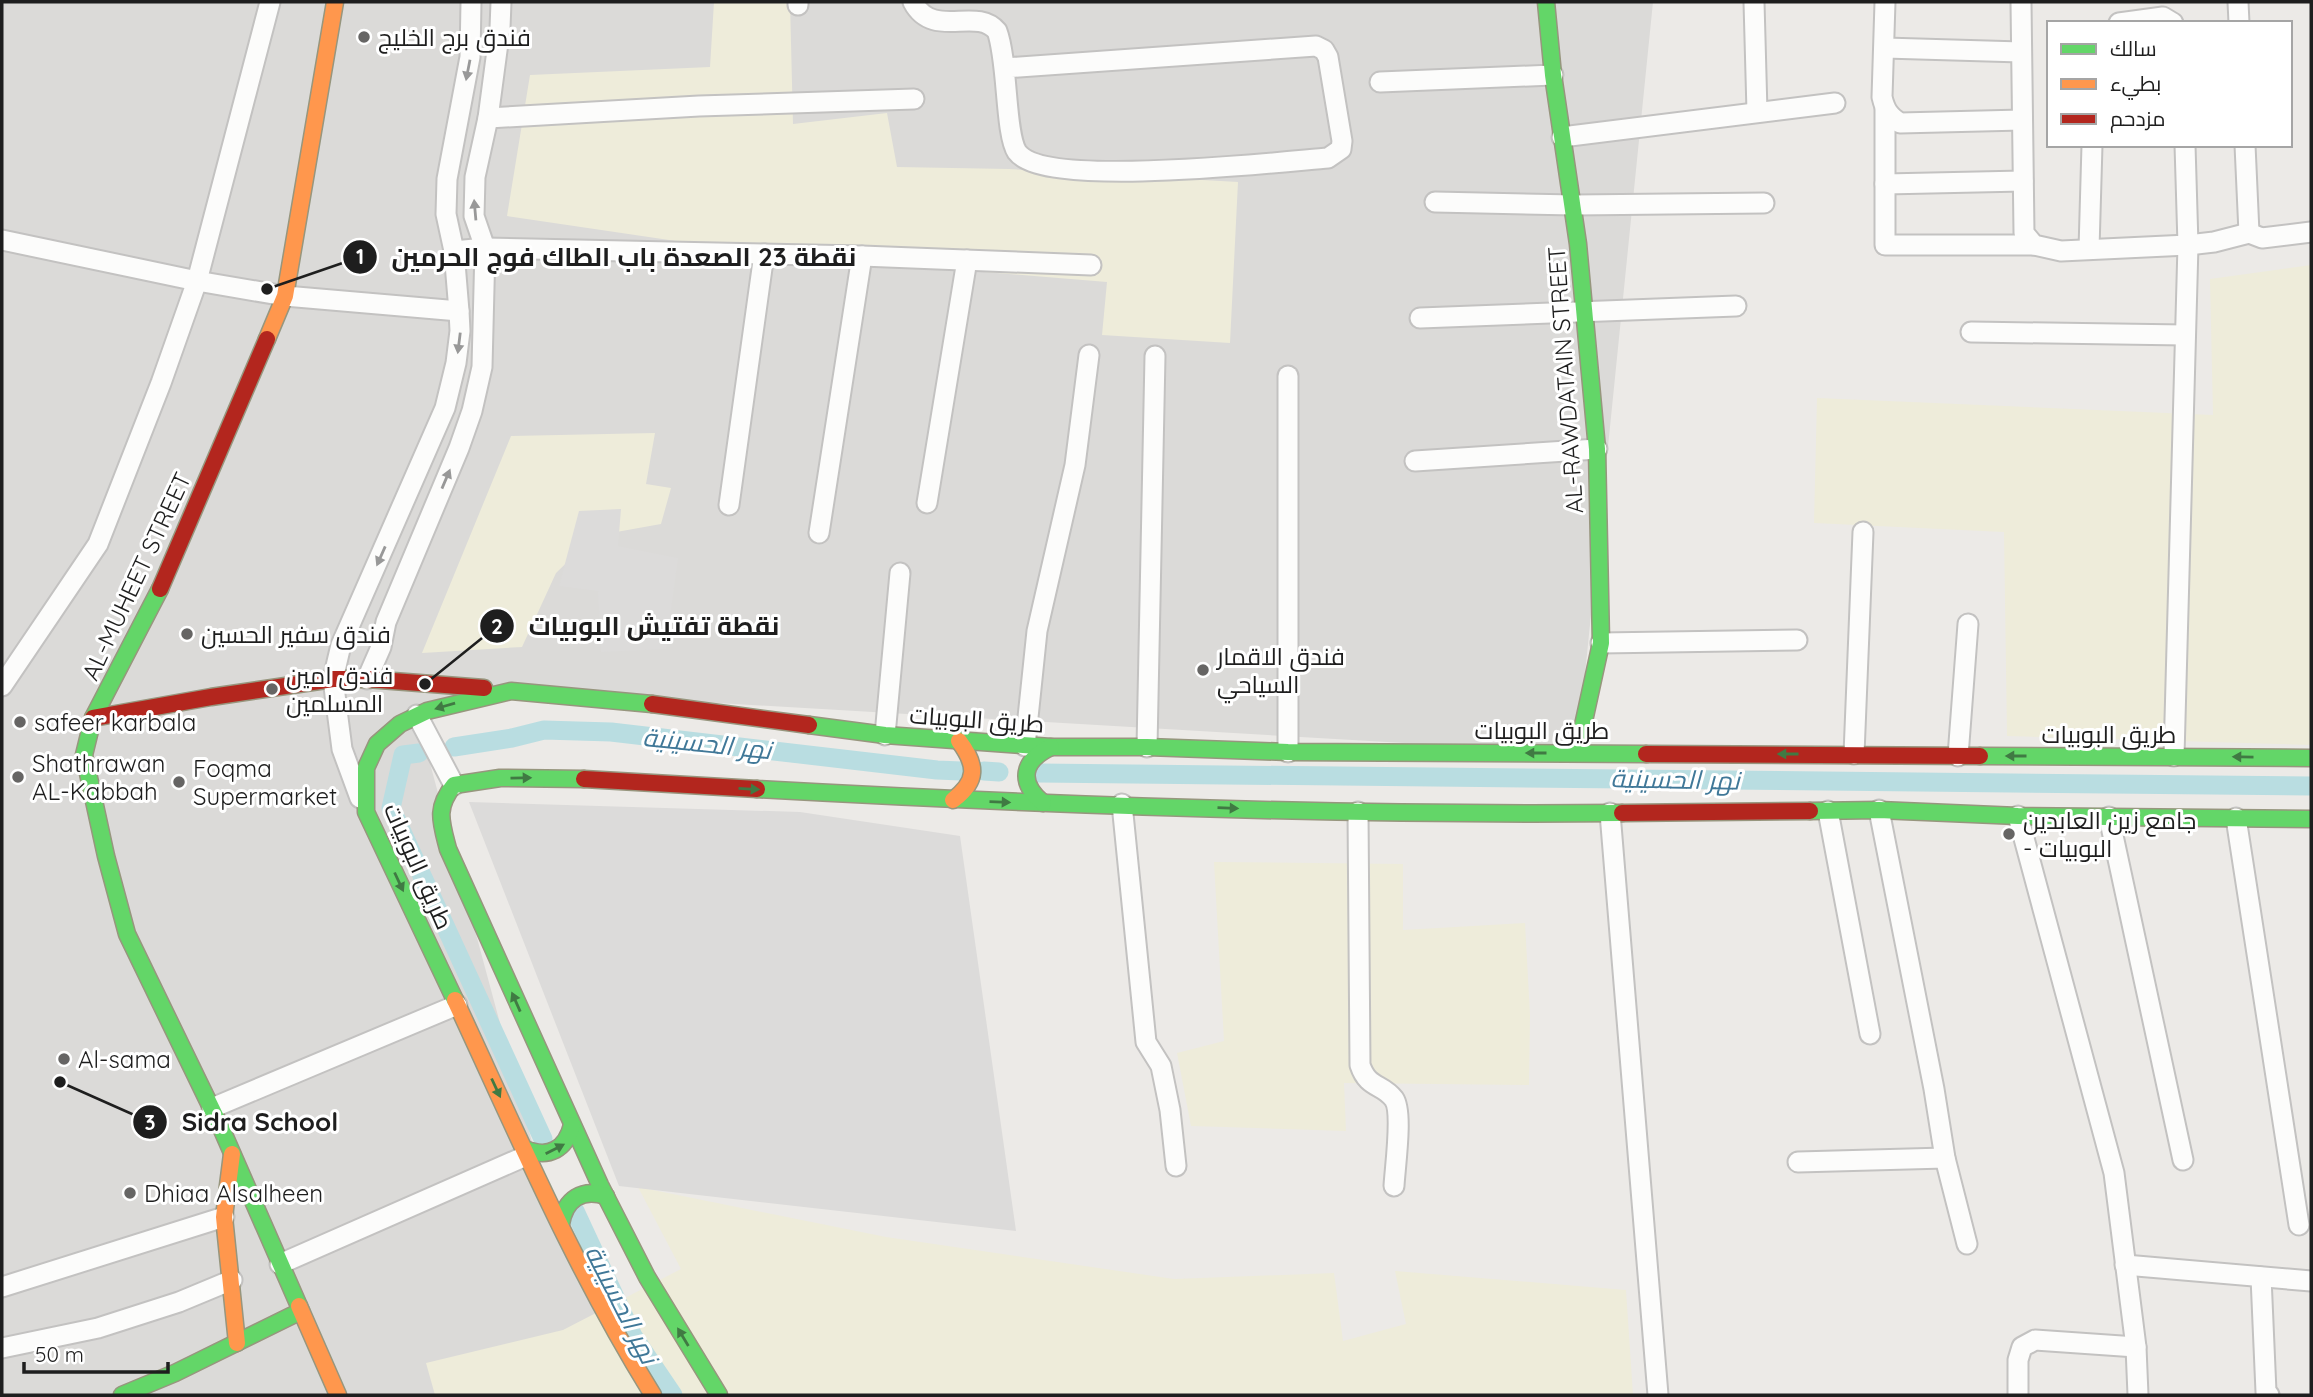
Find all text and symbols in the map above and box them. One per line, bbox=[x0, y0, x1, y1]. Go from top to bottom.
legend bbox=[2047, 21, 2292, 147]
place label: فندق برج الخليج bbox=[378, 22, 531, 54]
marker: فندق برج الخليج bbox=[356, 29, 372, 45]
text: سالك bbox=[2110, 35, 2157, 61]
one-way arrow bbox=[462, 59, 473, 81]
text: بطيء bbox=[2110, 70, 2161, 100]
text: مزدحم bbox=[2110, 105, 2165, 133]
one-way arrow bbox=[469, 199, 480, 221]
callout: نقطة 23 الصعدة باب الطاك فوج الحرمين bbox=[343, 233, 870, 280]
text: نقطة 23 الصعدة باب الطاك فوج الحرمين bbox=[392, 240, 856, 274]
text: 1 bbox=[356, 243, 364, 269]
street label: AL-RAWDATAIN STREET bbox=[1541, 245, 1589, 515]
one-way arrow bbox=[453, 332, 464, 354]
street label: AL-MUHEET STREET bbox=[75, 467, 197, 685]
one-way arrow bbox=[440, 469, 452, 489]
one-way arrow bbox=[375, 545, 386, 566]
callout: نقطة تفتيش البوبيات bbox=[480, 603, 793, 650]
text: نقطة تفتيش البوبيات bbox=[529, 609, 779, 642]
text: 2 bbox=[491, 613, 503, 639]
place label: فندق سفير الحسين bbox=[201, 619, 391, 650]
marker: فندق سفير الحسين bbox=[179, 626, 195, 642]
place label: فندق الاقمار السياحي bbox=[1215, 641, 1345, 704]
place label: فندق امين المسلمين bbox=[286, 660, 393, 718]
marker: فندق الاقمار السياحي bbox=[1195, 662, 1211, 678]
marker: فندق امين المسلمين bbox=[264, 681, 280, 697]
street label: طريق البوبيات bbox=[909, 699, 1045, 740]
one-way arrow bbox=[434, 701, 455, 711]
place label: safeer karbala bbox=[34, 707, 196, 737]
marker: safeer karbala bbox=[12, 714, 28, 730]
street label: طريق البوبيات bbox=[1475, 715, 1609, 746]
street label: طريق البوبيات bbox=[2042, 719, 2176, 750]
water label: نهر الحسينية bbox=[641, 720, 776, 766]
one-way arrow bbox=[1525, 747, 1547, 759]
place label: Shathrawan AL-Kabbah bbox=[32, 748, 165, 806]
one-way arrow bbox=[1777, 748, 1799, 760]
one-way arrow bbox=[2004, 750, 2026, 762]
one-way arrow bbox=[2232, 752, 2254, 763]
place label: Foqma Supermarket bbox=[193, 753, 337, 811]
water label: نهر الحسينية bbox=[1610, 761, 1743, 797]
marker: Shathrawan AL-Kabbah bbox=[10, 769, 26, 785]
one-way arrow bbox=[511, 772, 533, 783]
marker: Foqma Supermarket bbox=[171, 774, 187, 790]
one-way arrow bbox=[738, 784, 760, 795]
one-way arrow bbox=[990, 796, 1012, 807]
street label: طريق البوبيات bbox=[377, 798, 460, 934]
one-way arrow bbox=[1217, 803, 1239, 814]
place label: جامع زين العابدين - البوبيات bbox=[2023, 805, 2196, 863]
marker: جامع زين العابدين - البوبيات bbox=[2001, 826, 2017, 842]
one-way arrow bbox=[393, 872, 405, 892]
one-way arrow bbox=[510, 992, 522, 1012]
place label: Al-sama bbox=[78, 1044, 171, 1074]
marker: Al-sama bbox=[56, 1051, 72, 1067]
one-way arrow bbox=[490, 1078, 502, 1098]
callout: Sidra School bbox=[133, 1099, 352, 1146]
text: Sidra School bbox=[182, 1105, 338, 1138]
text: 3 bbox=[144, 1109, 156, 1135]
one-way arrow bbox=[545, 1144, 565, 1156]
place label: Dhiaa Alsalheen bbox=[144, 1178, 323, 1208]
marker: Dhiaa Alsalheen bbox=[122, 1185, 138, 1201]
water label: نهر الحسينية bbox=[578, 1239, 667, 1372]
one-way arrow bbox=[677, 1327, 690, 1346]
scale bar bbox=[24, 1330, 168, 1374]
text: 50 m bbox=[35, 1341, 84, 1367]

